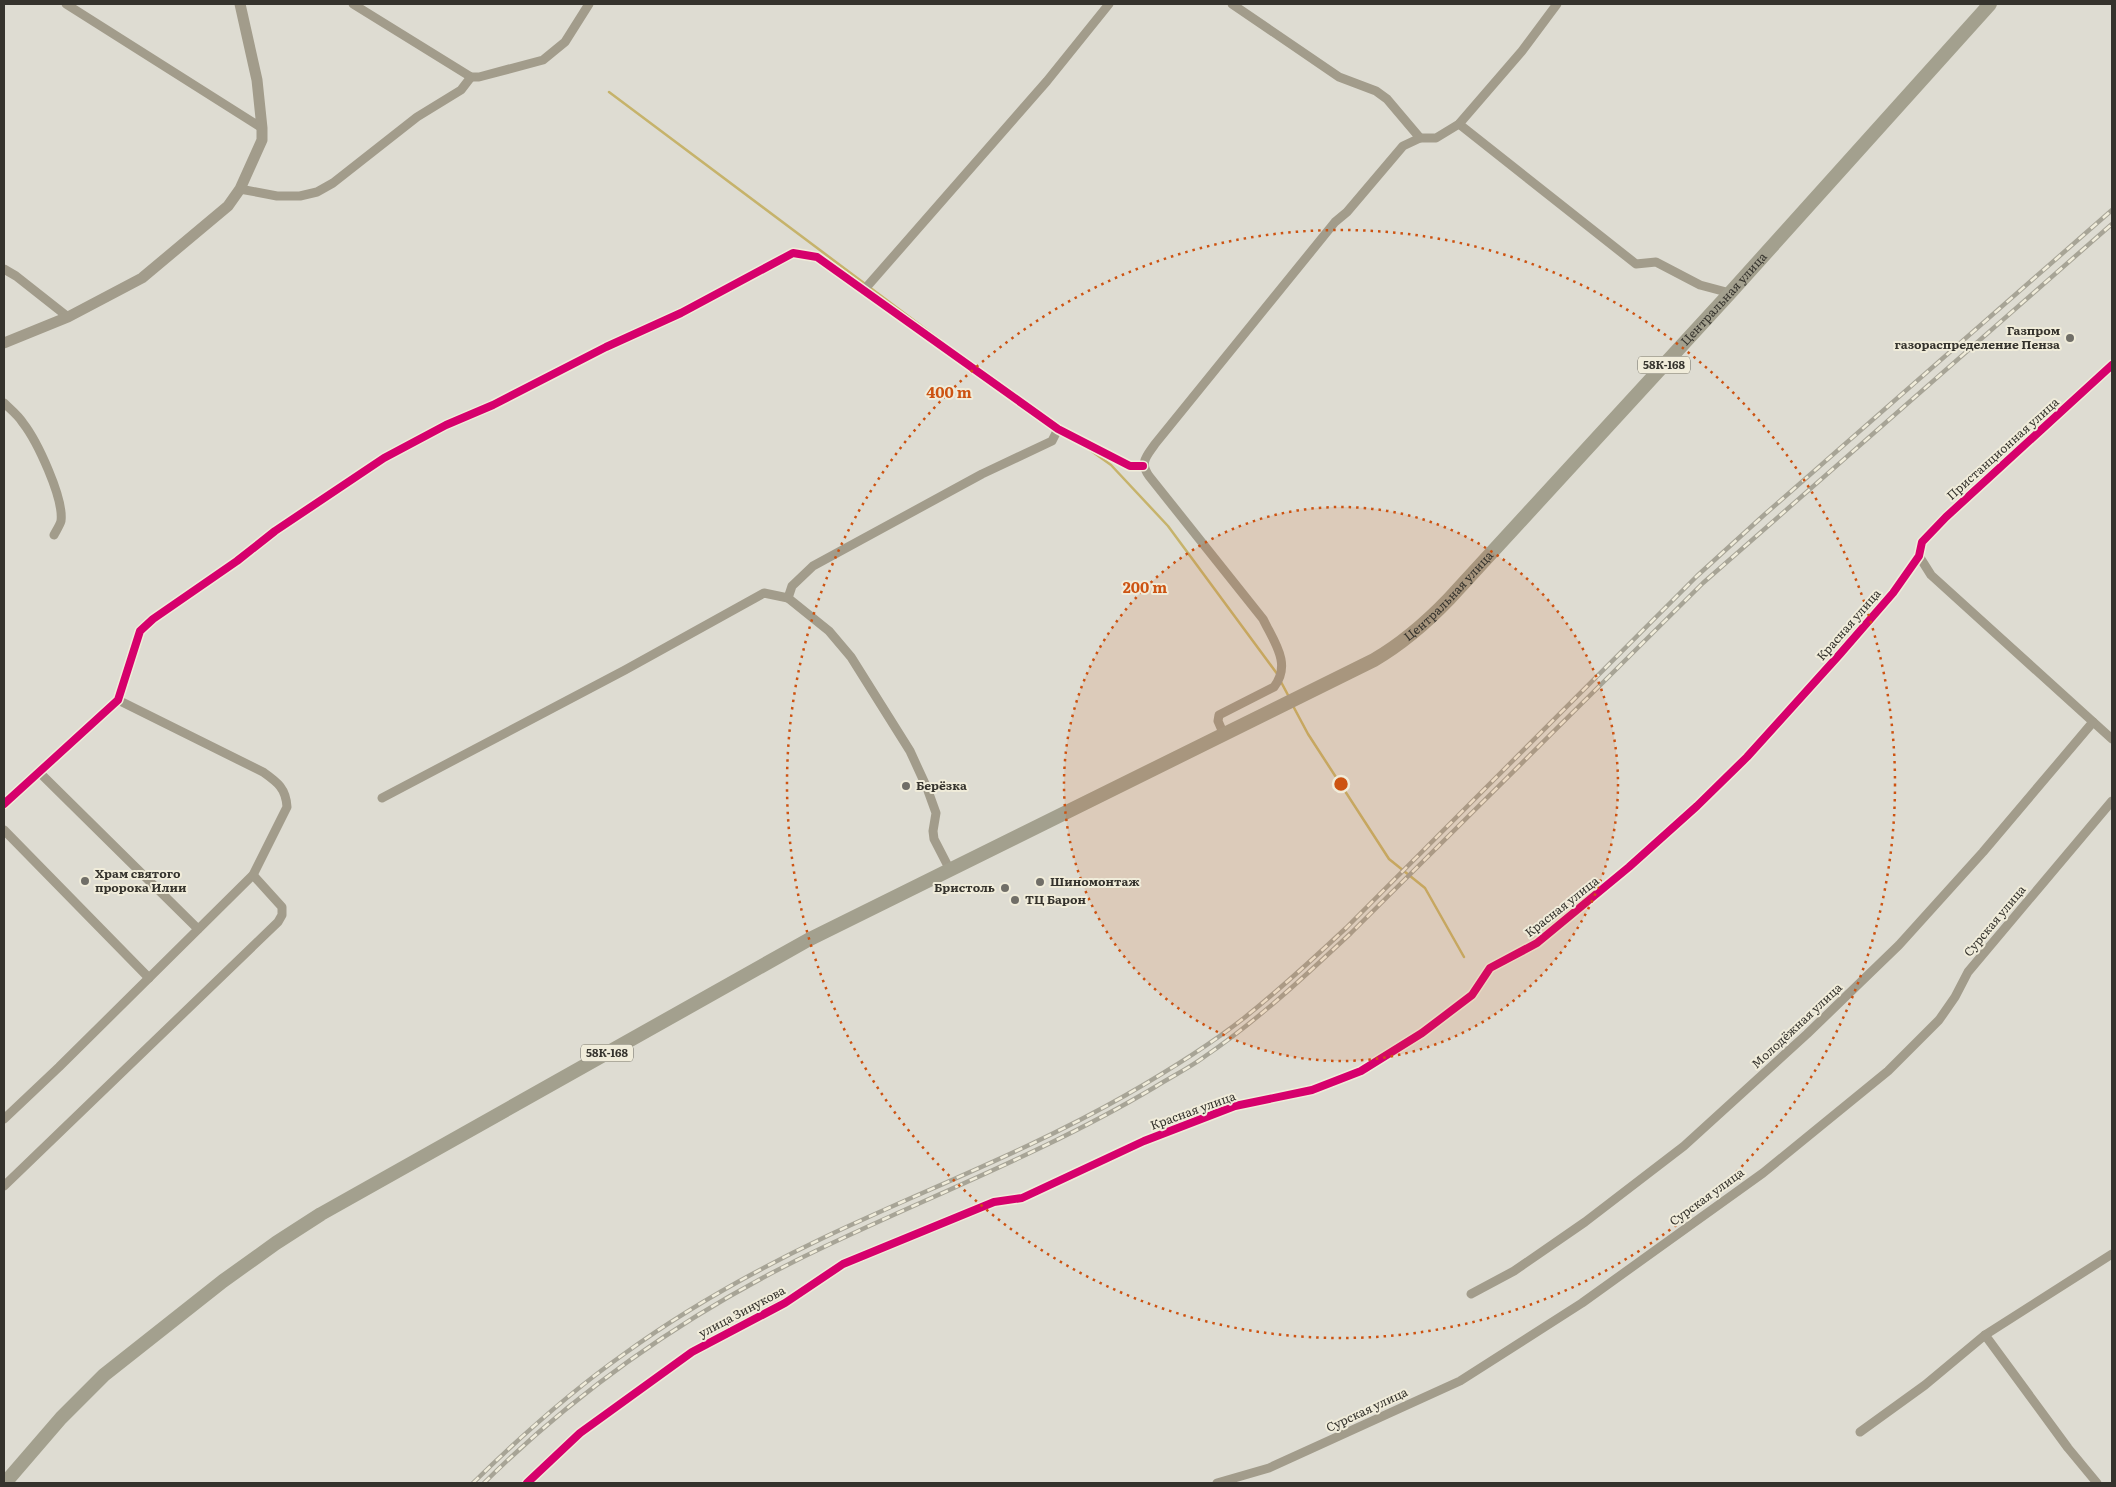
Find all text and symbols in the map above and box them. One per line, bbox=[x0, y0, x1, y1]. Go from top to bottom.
street label: Центральная улица bbox=[1676, 247, 1771, 349]
place label: Газпром газораспределение Пенза bbox=[1895, 321, 2060, 353]
marker: Газпром газораспределение Пенза bbox=[2064, 332, 2076, 344]
road number: 58К-168 bbox=[1638, 356, 1690, 374]
text: 400 m bbox=[926, 380, 972, 403]
street label: Пристанционная улица bbox=[1942, 392, 2063, 504]
street label: Центральная улица bbox=[1400, 546, 1497, 645]
text: 200 m bbox=[1123, 575, 1167, 598]
street label: Красная улица bbox=[1812, 584, 1885, 664]
centre of rings bbox=[1332, 775, 1350, 793]
place label: Берёзка bbox=[916, 776, 967, 794]
marker: Берёзка bbox=[900, 780, 912, 792]
place label: Храм святого пророка Илии bbox=[95, 864, 187, 896]
street label: Красная улица bbox=[1521, 871, 1603, 941]
place label: Шиномонтаж bbox=[1050, 872, 1139, 890]
marker: Храм святого пророка Илии bbox=[79, 875, 91, 887]
marker: Шиномонтаж bbox=[1034, 876, 1046, 888]
place label: Бристоль bbox=[934, 878, 995, 896]
street label: Сурская улица bbox=[1959, 880, 2030, 960]
marker: Бристоль bbox=[999, 882, 1011, 894]
place label: ТЦ Барон bbox=[1025, 890, 1086, 908]
marker: ТЦ Барон bbox=[1009, 894, 1021, 906]
street label: Молодёжная улица bbox=[1747, 978, 1846, 1072]
road number: 58К-168 bbox=[581, 1044, 633, 1062]
street label: Красная улица bbox=[1147, 1086, 1238, 1134]
street label: Сурская улица bbox=[1665, 1163, 1748, 1229]
street label: улица Зинукова bbox=[695, 1280, 789, 1342]
street label: Сурская улица bbox=[1323, 1382, 1411, 1436]

